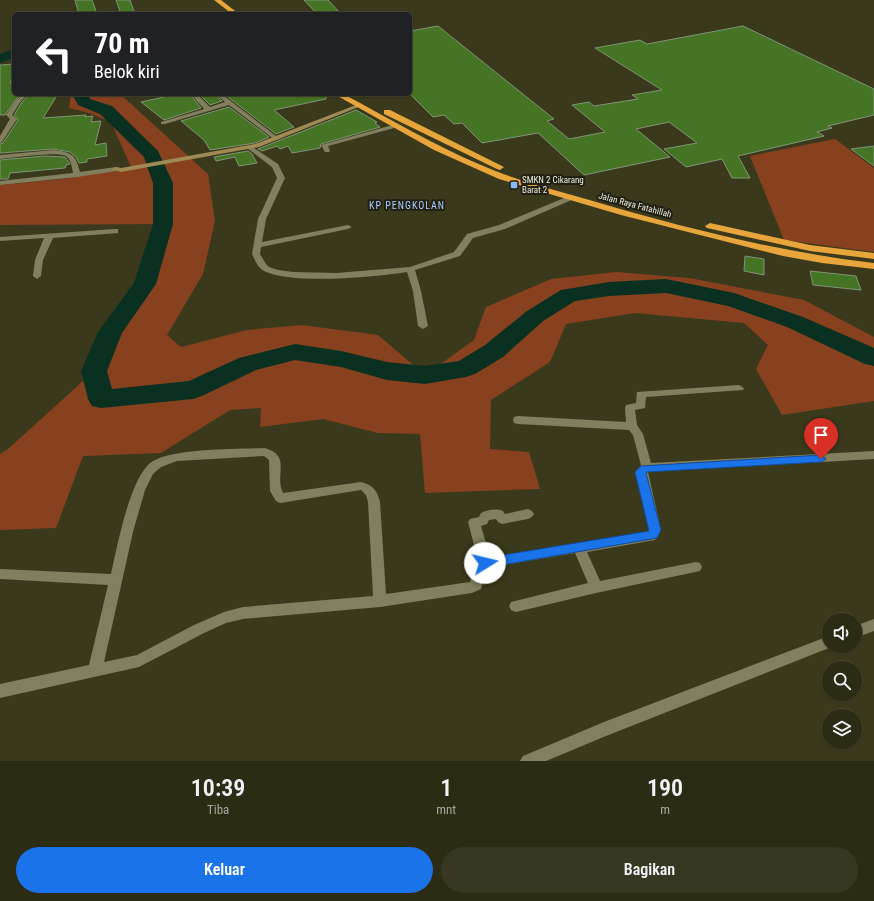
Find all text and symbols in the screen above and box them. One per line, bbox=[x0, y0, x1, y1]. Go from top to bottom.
text: 70 m bbox=[94, 27, 150, 60]
icon: left bbox=[28, 28, 80, 80]
text: Belok kiri bbox=[94, 61, 160, 82]
place label: SMKN 2 Cikarang Barat 2 bbox=[522, 175, 584, 195]
marker: SMKN 2 Cikarang Barat 2 bbox=[509, 180, 519, 190]
street label: Jalan Raya Fatahillah bbox=[597, 190, 673, 220]
district label: KP PENGKOLAN bbox=[369, 200, 445, 211]
pin bbox=[804, 418, 838, 459]
icon: arrive bbox=[810, 424, 832, 446]
position arrow bbox=[464, 542, 506, 584]
map controls bbox=[822, 613, 862, 749]
button: sound bbox=[822, 613, 862, 653]
button: search bbox=[822, 661, 862, 701]
button: layers bbox=[822, 709, 862, 749]
text: 10:39 bbox=[191, 774, 245, 802]
text: 1 bbox=[440, 774, 452, 802]
text: 190 bbox=[647, 774, 683, 802]
text: Tiba bbox=[207, 802, 229, 817]
text: mnt bbox=[436, 802, 456, 817]
text: m bbox=[660, 802, 670, 817]
button: Keluar bbox=[16, 847, 433, 893]
button: Bagikan bbox=[441, 847, 858, 893]

